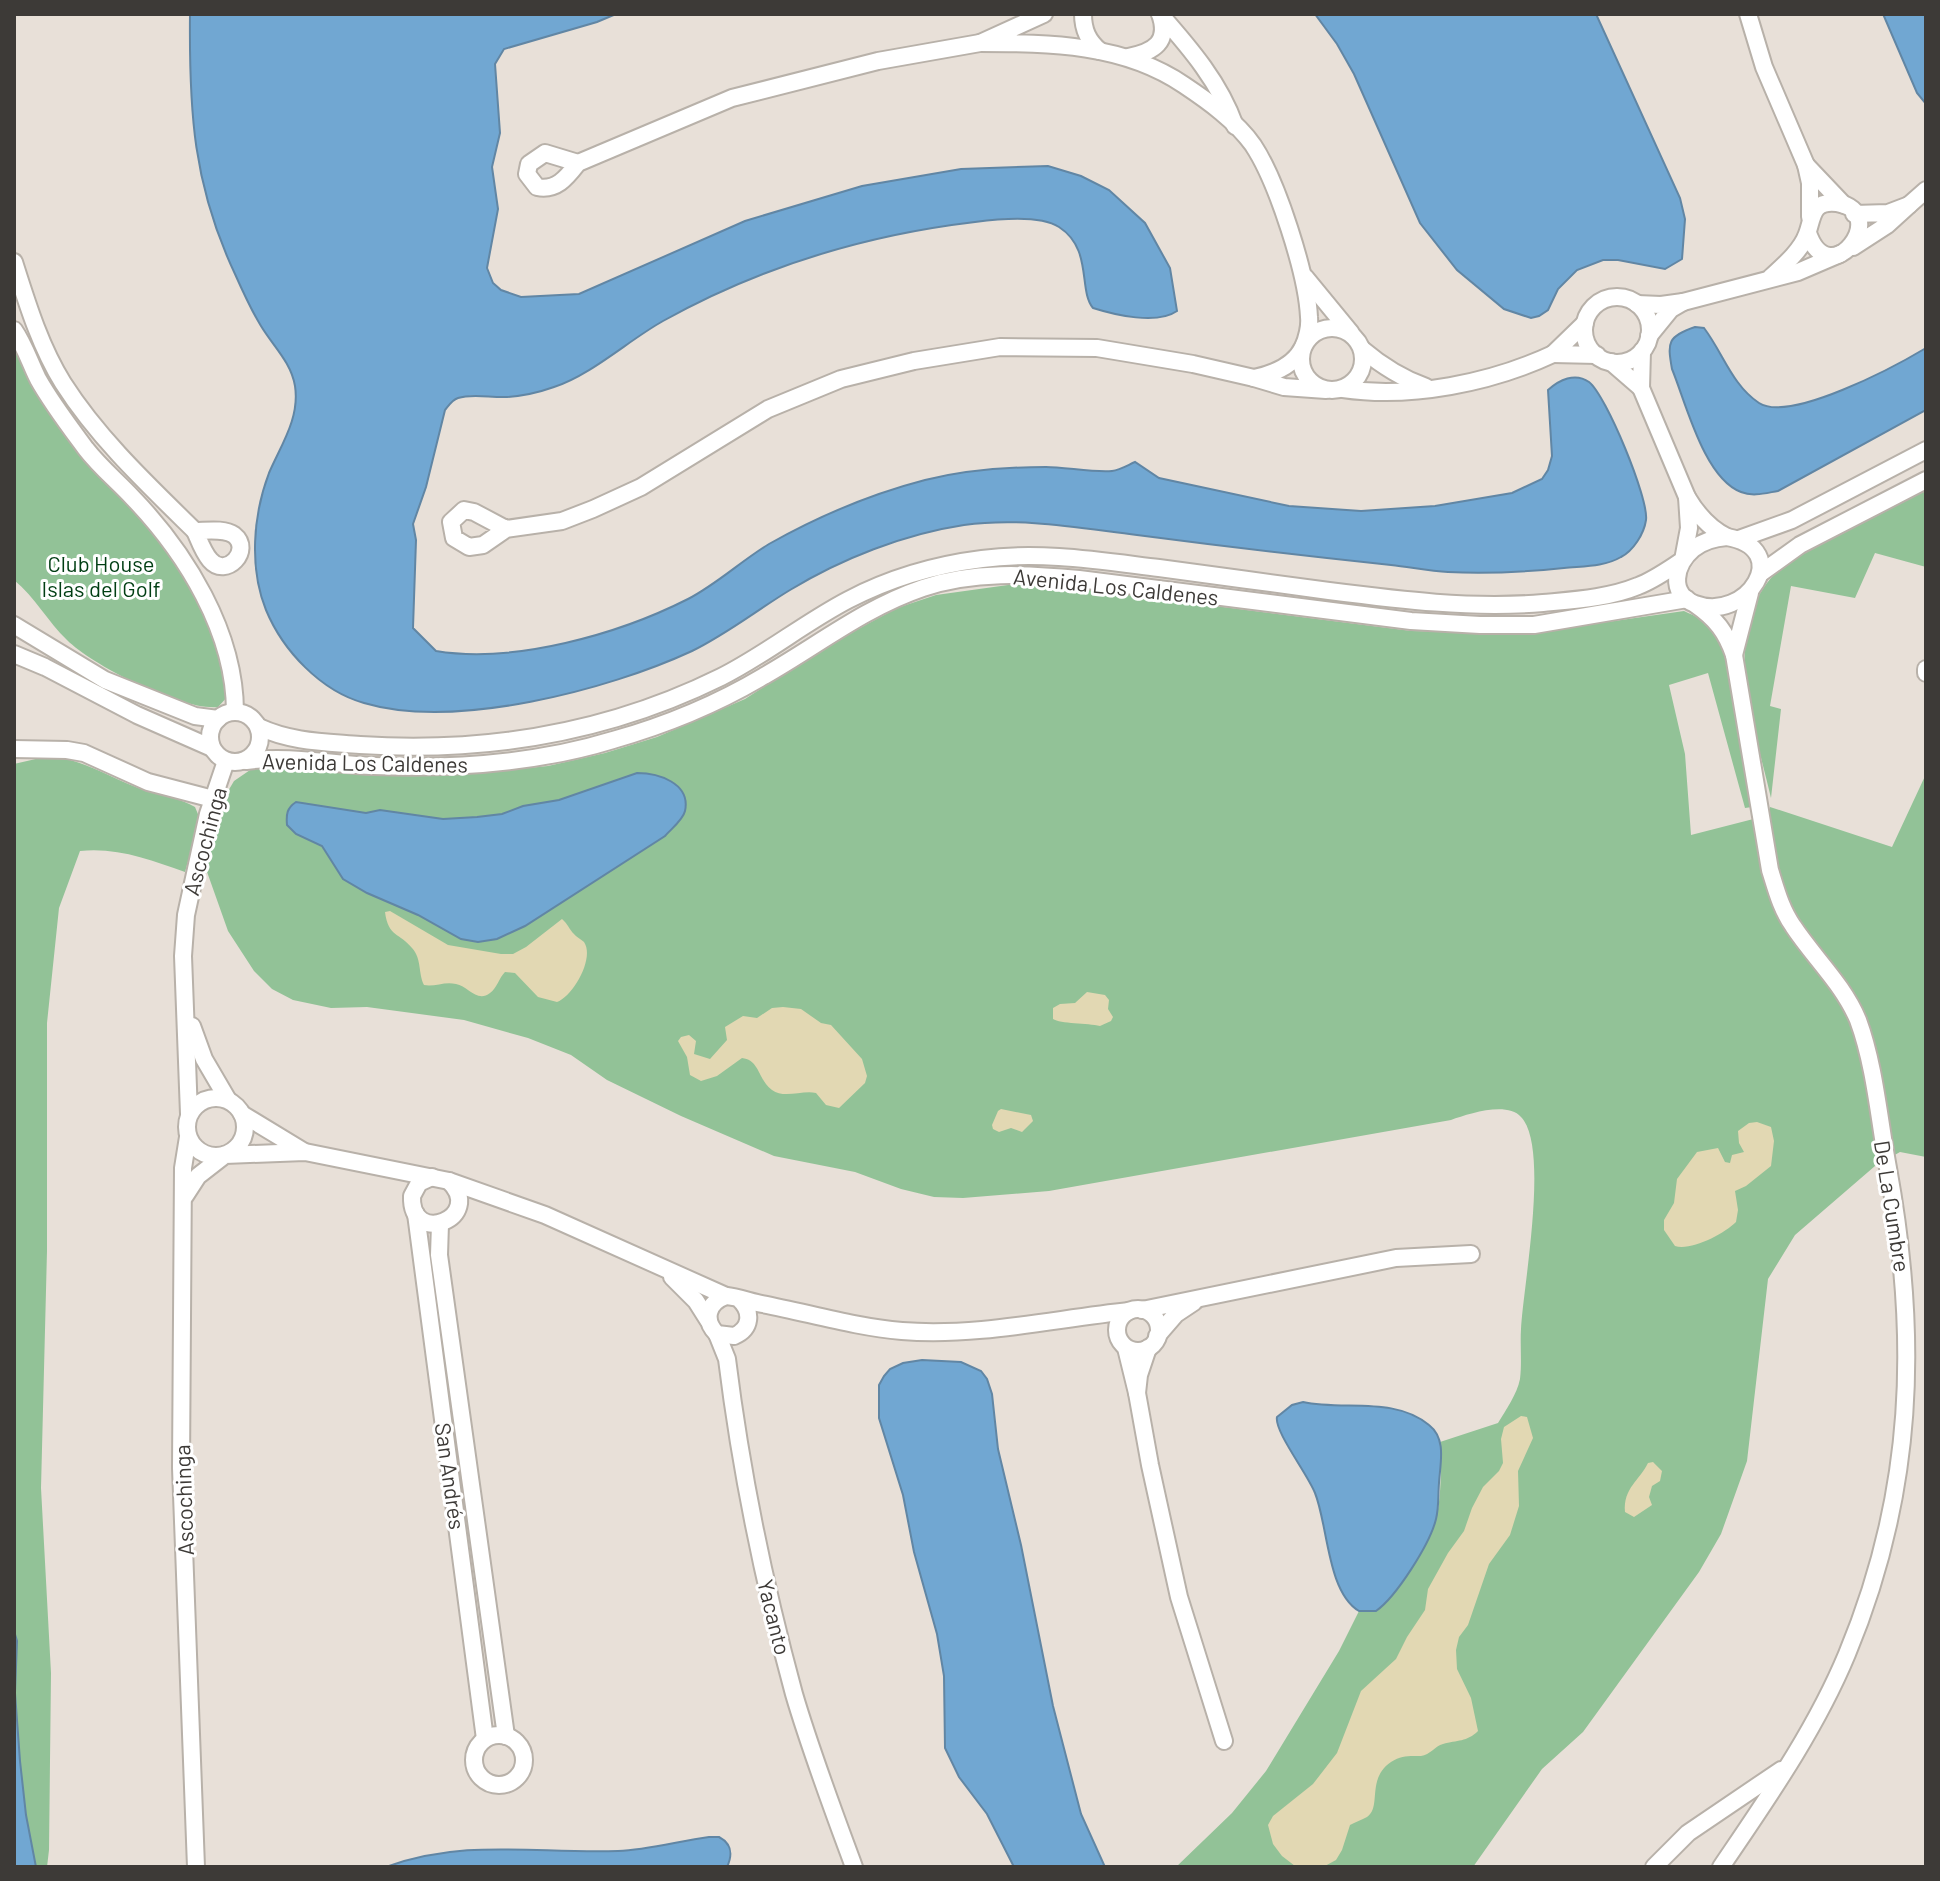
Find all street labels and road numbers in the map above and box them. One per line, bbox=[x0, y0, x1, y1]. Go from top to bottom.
street label: Avenida Los Caldenes bbox=[1012, 562, 1220, 610]
street label: Avenida Los Caldenes bbox=[262, 747, 468, 777]
street label: Ascochinga bbox=[177, 784, 231, 898]
street label: De La Cumbre bbox=[1870, 1138, 1916, 1274]
street label: San Andrés bbox=[431, 1421, 471, 1531]
street label: Ascochinga bbox=[168, 1444, 198, 1556]
street label: Yacanto bbox=[753, 1577, 797, 1657]

